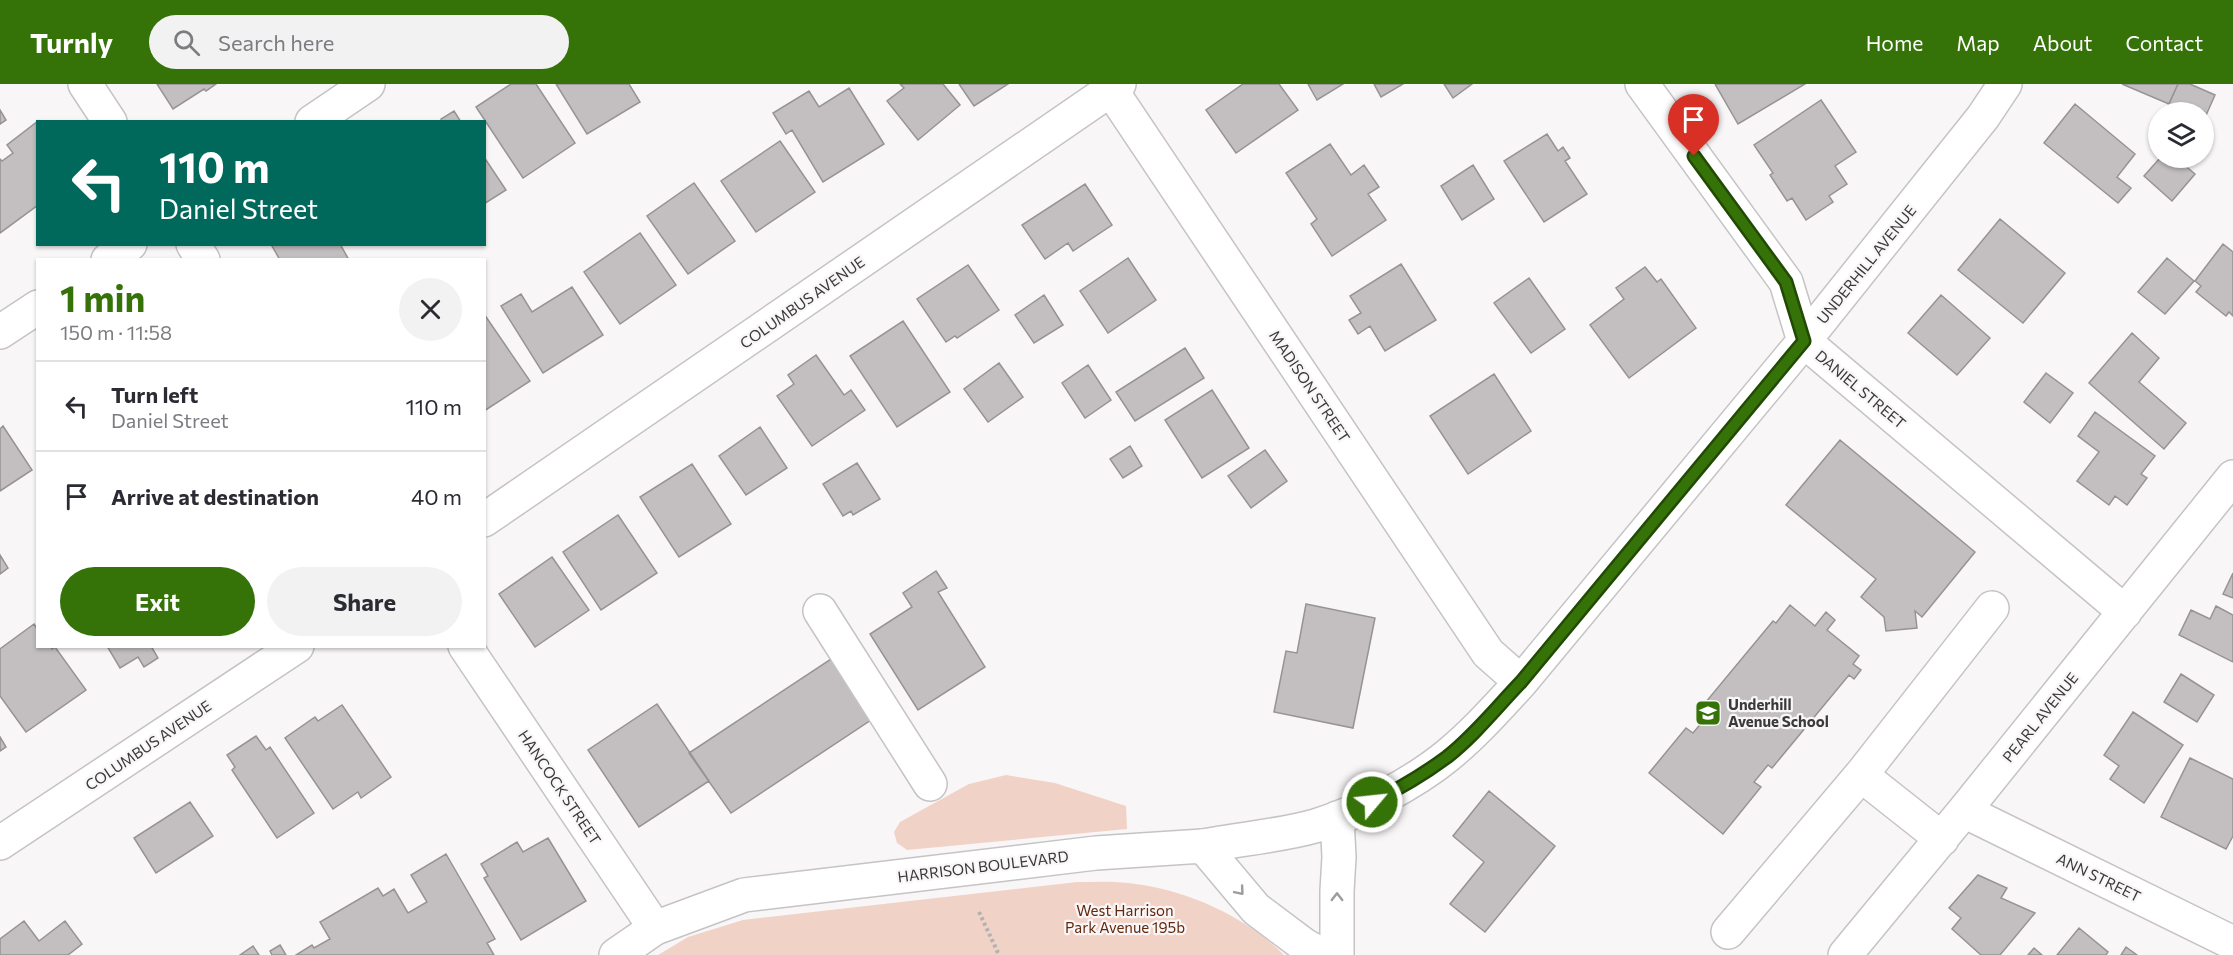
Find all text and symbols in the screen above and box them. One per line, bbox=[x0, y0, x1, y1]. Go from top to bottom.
search box bbox=[149, 15, 569, 69]
text: Turnly bbox=[30, 25, 113, 59]
icon: search bbox=[170, 26, 203, 59]
text: Search here bbox=[218, 29, 334, 56]
text: Home bbox=[1866, 30, 1923, 55]
text: Map bbox=[1956, 30, 2000, 55]
text: About bbox=[2033, 30, 2092, 55]
text: Contact bbox=[2125, 30, 2203, 55]
pin bbox=[1668, 94, 1719, 156]
map controls bbox=[2148, 102, 2214, 168]
button: layers bbox=[2148, 102, 2214, 168]
icon: arrive bbox=[1677, 103, 1710, 136]
text: 110 m bbox=[159, 140, 270, 192]
icon: left bbox=[60, 144, 138, 222]
text: Daniel Street bbox=[159, 192, 318, 225]
street label: UNDERHILL AVENUE bbox=[1813, 201, 1919, 327]
street label: COLUMBUS AVENUE bbox=[736, 252, 868, 352]
text: 1 min bbox=[60, 275, 145, 319]
button: close bbox=[399, 278, 462, 341]
text: 150 m · 11:58 bbox=[60, 320, 172, 344]
street label: MADISON STREET bbox=[1266, 327, 1354, 446]
street label: DANIEL STREET bbox=[1812, 346, 1910, 432]
text: Turn left bbox=[111, 381, 198, 408]
icon: left bbox=[60, 390, 93, 423]
text: 110 m bbox=[405, 393, 462, 420]
text: Daniel Street bbox=[111, 408, 229, 432]
icon: arrive bbox=[60, 480, 93, 513]
text: Arrive at destination bbox=[111, 483, 319, 510]
text: 40 m bbox=[411, 483, 462, 510]
button: Exit bbox=[60, 567, 255, 636]
button: Share bbox=[267, 567, 462, 636]
street label: PEARL AVENUE bbox=[1998, 669, 2082, 765]
place label: Underhill Avenue School bbox=[1728, 695, 1829, 730]
street label: COLUMBUS AVENUE bbox=[82, 696, 214, 794]
school or university icon: Underhill Avenue School bbox=[1693, 698, 1723, 728]
street label: HANCOCK STREET bbox=[515, 726, 605, 848]
position arrow bbox=[1340, 770, 1404, 834]
street label: HARRISON BOULEVARD bbox=[896, 847, 1070, 885]
street label: ANN STREET bbox=[2054, 849, 2144, 905]
one-way arrow bbox=[1233, 884, 1244, 895]
one-way arrow bbox=[1331, 892, 1343, 901]
park label: West Harrison Park Avenue 195b bbox=[1065, 901, 1185, 936]

